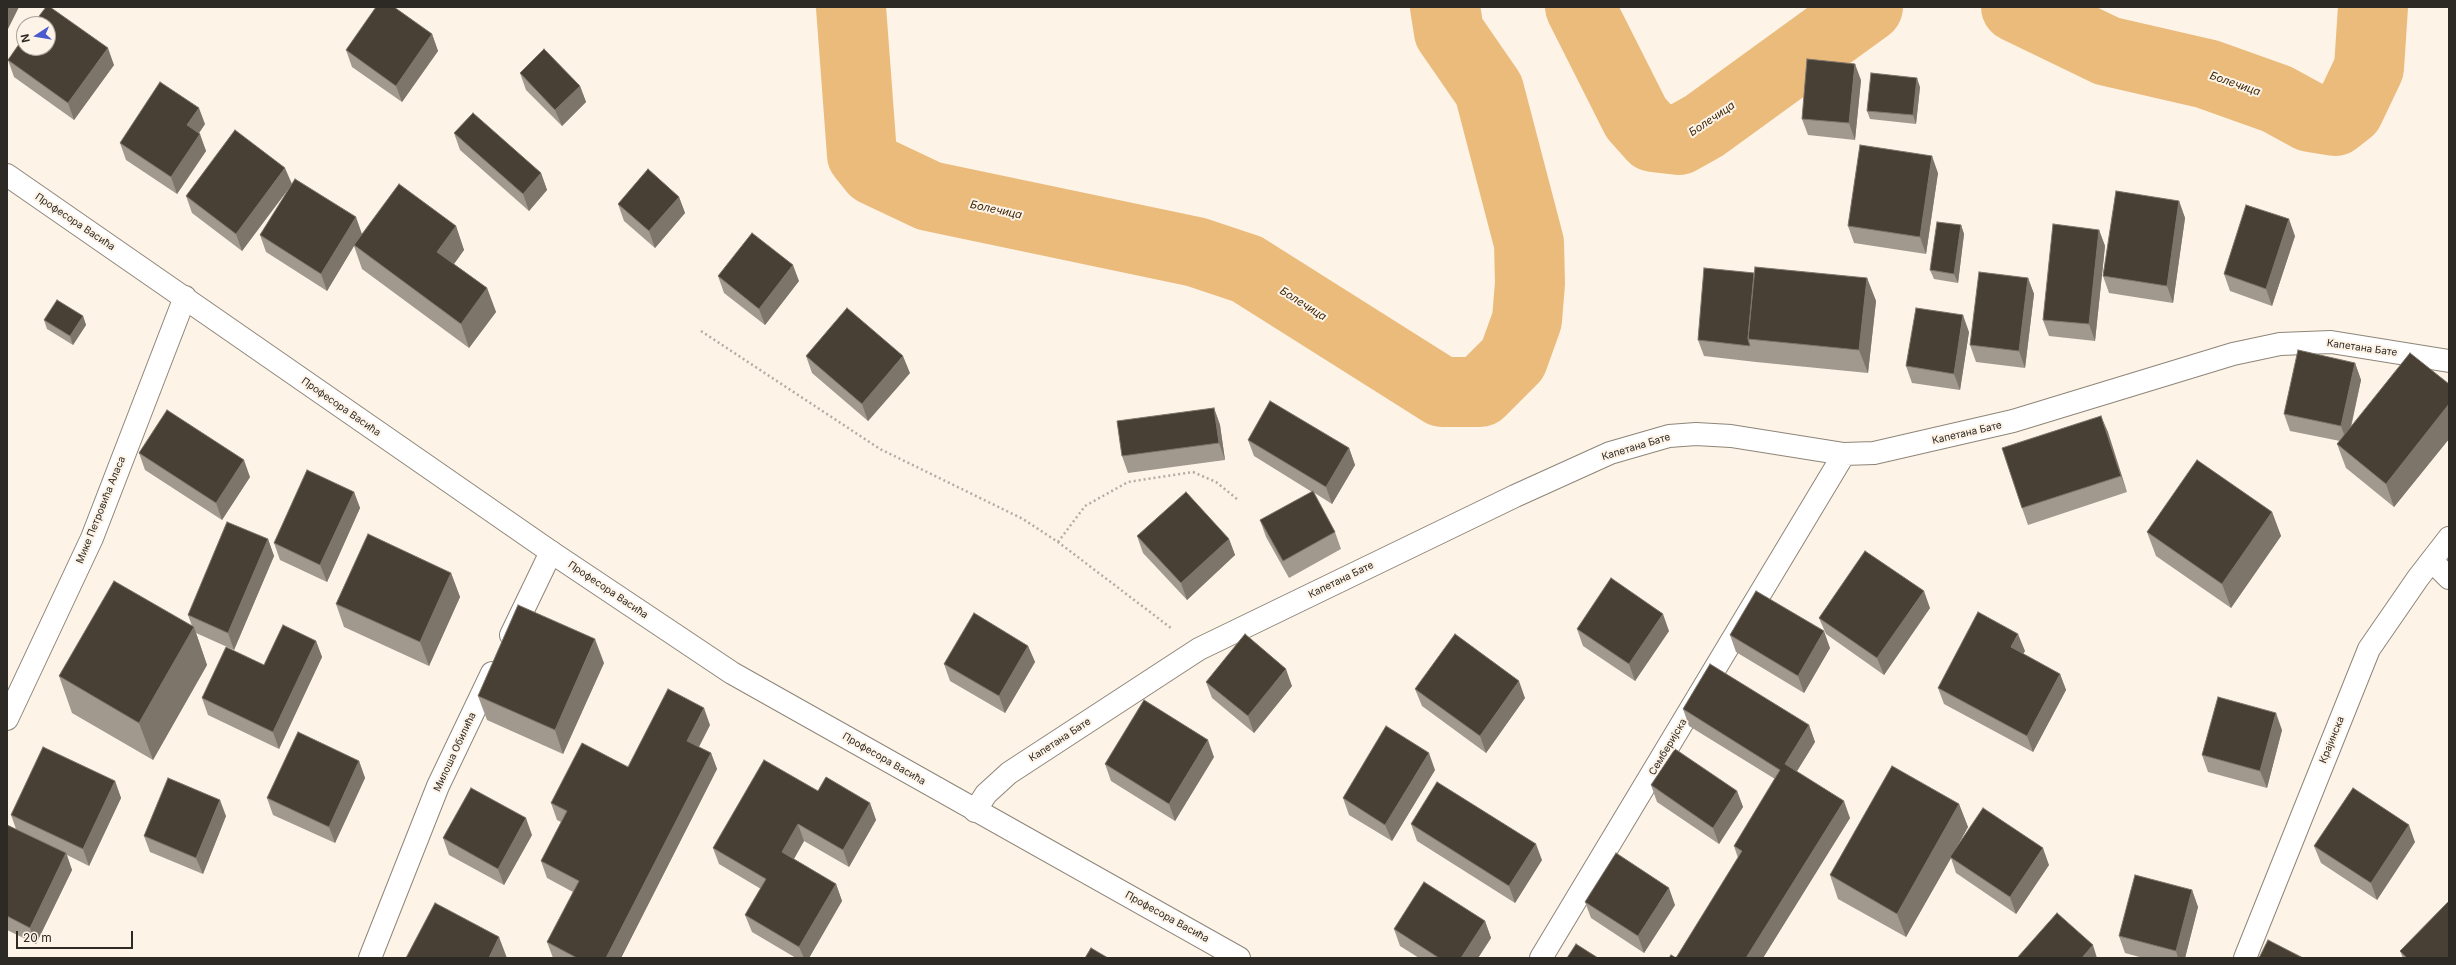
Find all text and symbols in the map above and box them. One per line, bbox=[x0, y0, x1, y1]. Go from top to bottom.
north arrow bbox=[16, 16, 56, 56]
text: N bbox=[18, 33, 33, 44]
water label: Болечица bbox=[2208, 69, 2262, 99]
water label: Болечица bbox=[1686, 99, 1738, 139]
street label: Професора Васића bbox=[33, 191, 117, 253]
water label: Болечица bbox=[969, 198, 1023, 222]
water label: Болечица bbox=[1277, 284, 1329, 324]
street label: Капетана Бате bbox=[2326, 337, 2398, 359]
street label: Професора Васића bbox=[299, 375, 383, 439]
street label: Капетана Бате bbox=[1931, 419, 2003, 447]
street label: Капетана Бате bbox=[1600, 431, 1672, 463]
street label: Мике Петровића Аласа bbox=[74, 455, 128, 565]
street label: Професора Васића bbox=[566, 559, 650, 621]
street label: Капетана Бате bbox=[1306, 559, 1376, 601]
street label: Милоша Обилића bbox=[431, 710, 479, 794]
street label: Крајинска bbox=[2317, 715, 2347, 765]
street label: Капетана Бате bbox=[1027, 716, 1093, 764]
street label: Семберијска bbox=[1646, 717, 1690, 777]
street label: Професора Васића bbox=[840, 730, 928, 788]
street label: Професора Васића bbox=[1123, 889, 1211, 945]
scale bar bbox=[18, 923, 135, 949]
text: 20 m bbox=[23, 930, 52, 945]

